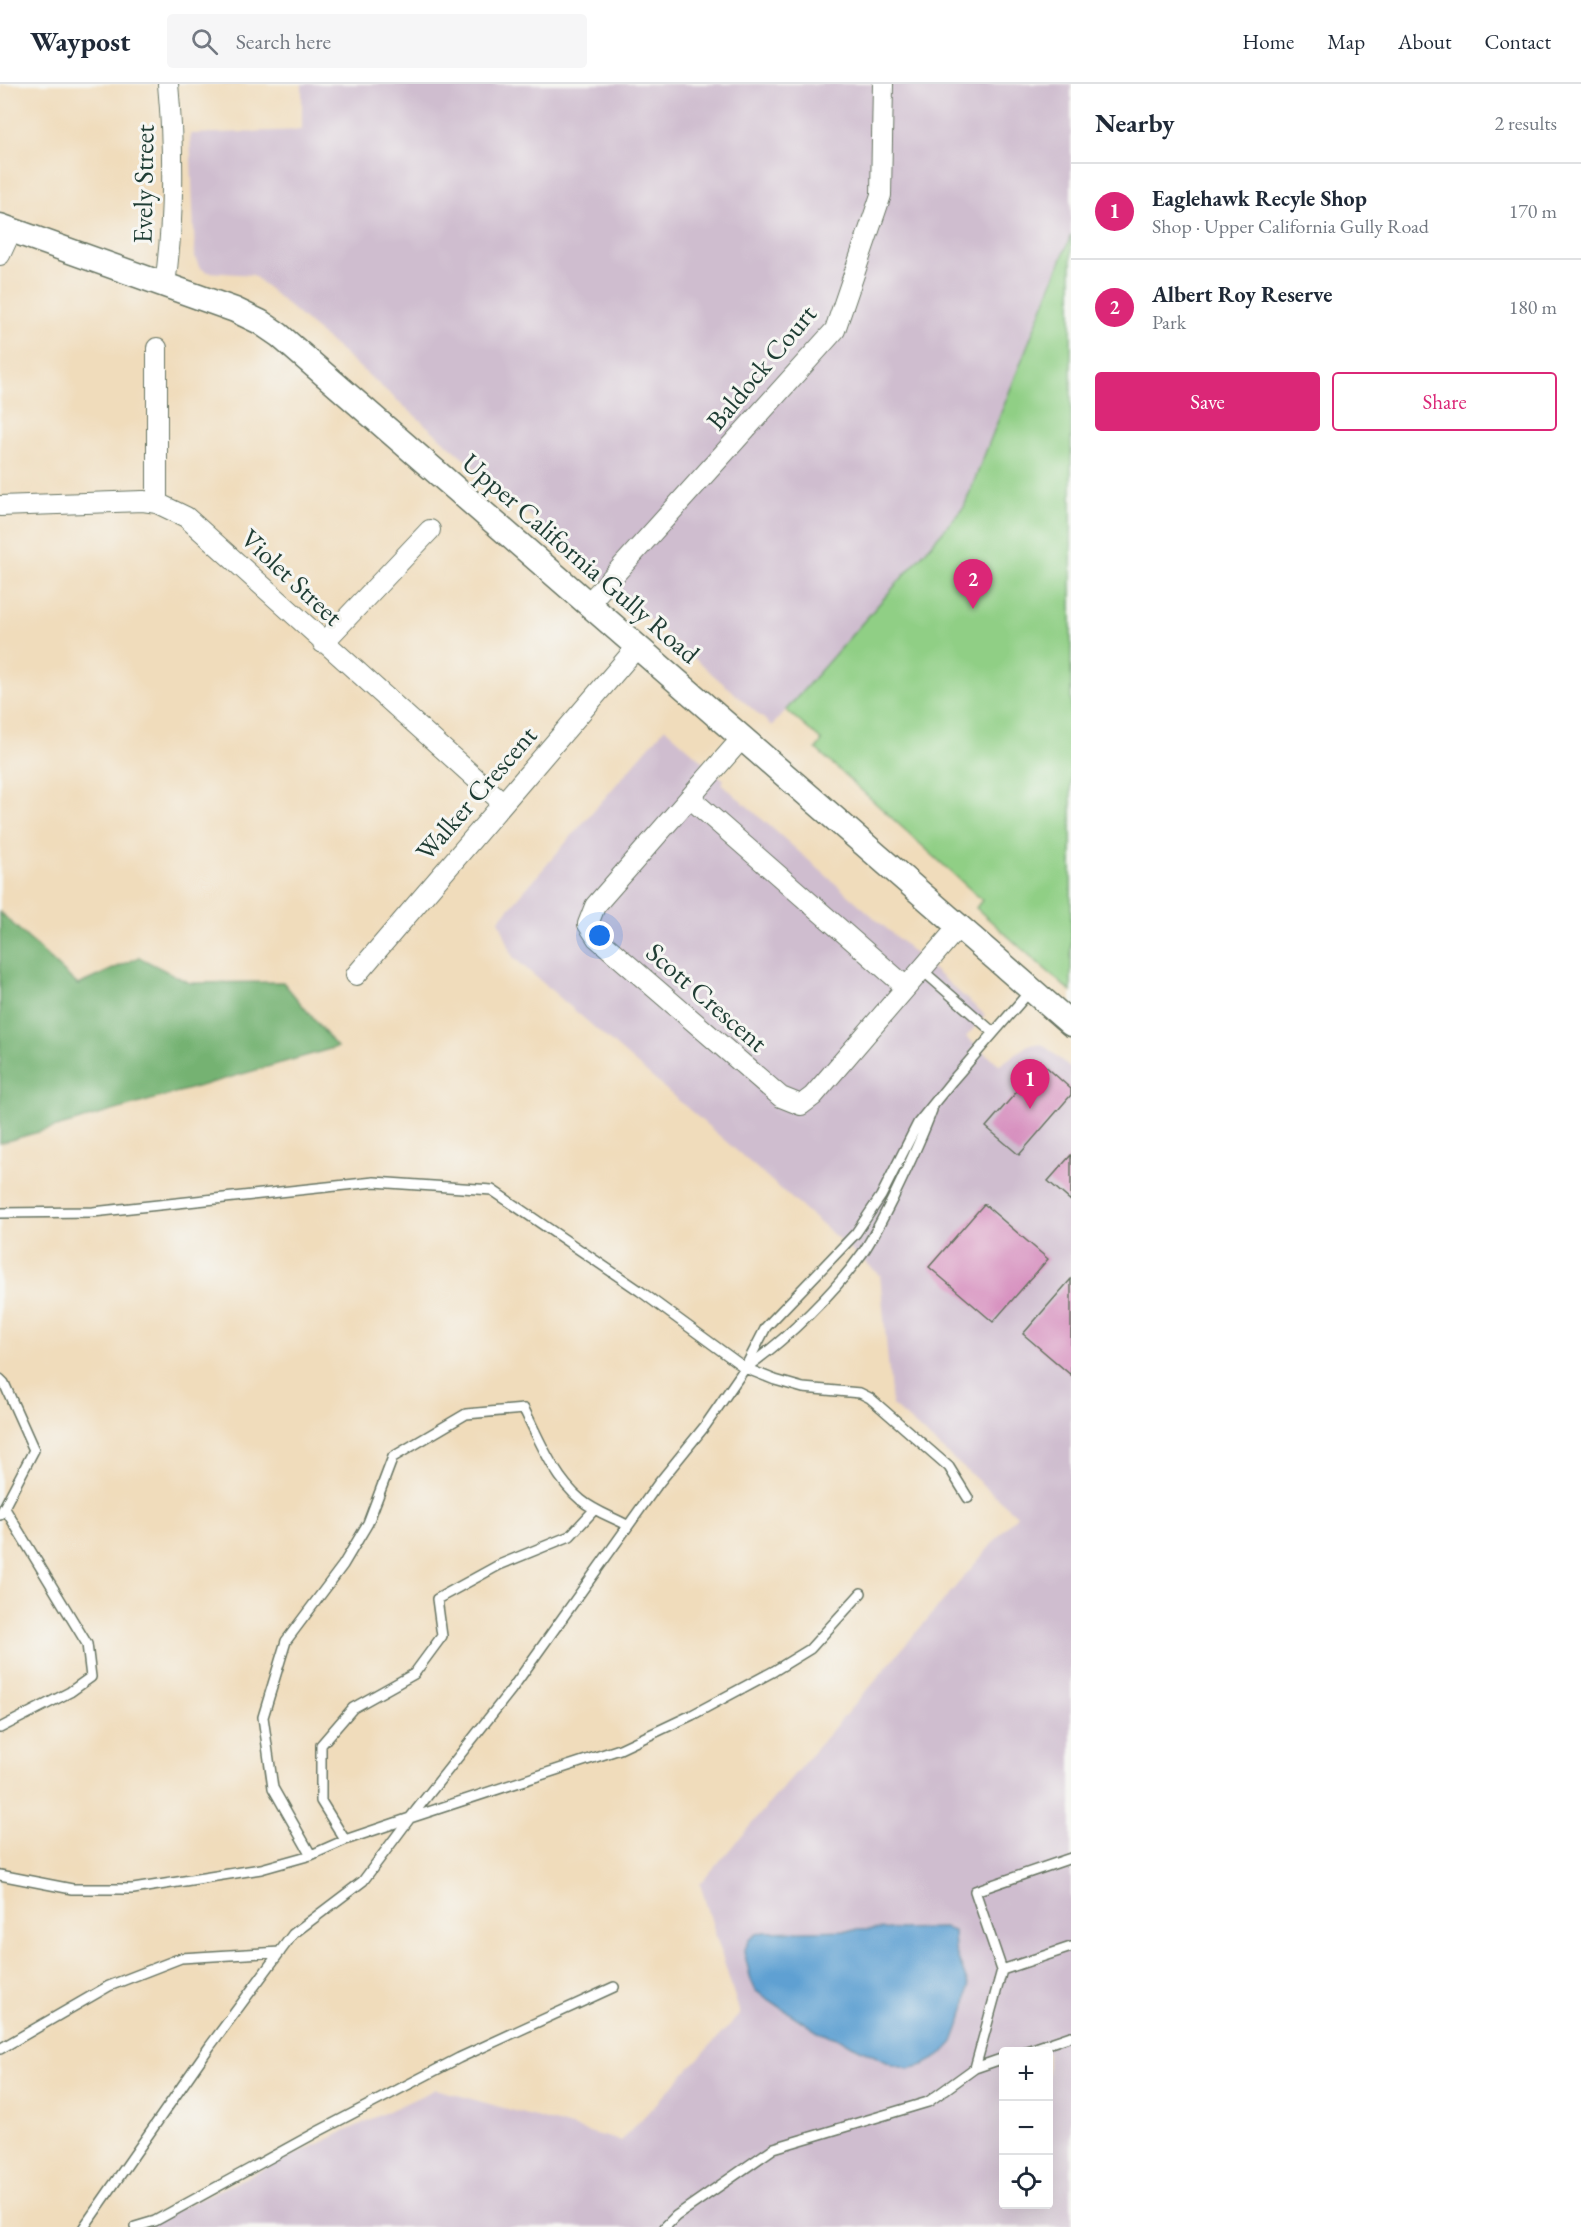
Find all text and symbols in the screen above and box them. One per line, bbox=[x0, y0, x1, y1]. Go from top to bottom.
search box bbox=[167, 14, 587, 68]
text: Waypost bbox=[30, 23, 131, 59]
icon: search bbox=[188, 25, 221, 58]
text: Search here bbox=[236, 27, 331, 56]
text: Home bbox=[1242, 28, 1294, 55]
text: Map bbox=[1327, 28, 1365, 55]
text: About bbox=[1398, 28, 1451, 55]
text: Contact bbox=[1484, 28, 1551, 55]
text: Nearby bbox=[1095, 106, 1175, 140]
text: 2 results bbox=[1494, 110, 1557, 136]
street label: Evely Street bbox=[124, 124, 162, 244]
text: Eaglehawk Recyle Shop bbox=[1152, 184, 1367, 213]
text: 1 bbox=[1109, 198, 1120, 224]
text: 170 m bbox=[1509, 198, 1557, 224]
text: Shop · Upper California Gully Road bbox=[1152, 213, 1429, 239]
text: Albert Roy Reserve bbox=[1152, 280, 1333, 309]
text: 2 bbox=[1109, 294, 1120, 320]
text: 180 m bbox=[1509, 294, 1557, 320]
street label: Baldock Court bbox=[698, 297, 824, 437]
text: Park bbox=[1152, 309, 1186, 335]
button: Save bbox=[1095, 372, 1320, 431]
button: Share bbox=[1332, 372, 1557, 431]
street label: Upper California Gully Road bbox=[455, 445, 707, 671]
street label: Violet Street bbox=[233, 521, 351, 634]
pin: 2 bbox=[954, 560, 992, 609]
street label: Walker Crescent bbox=[408, 718, 545, 868]
your location bbox=[585, 921, 614, 950]
street label: Scott Crescent bbox=[639, 935, 775, 1060]
pin: 1 bbox=[1010, 1060, 1050, 1109]
map controls bbox=[999, 2047, 1053, 2209]
button: + bbox=[999, 2047, 1053, 2101]
button: − bbox=[999, 2101, 1053, 2155]
button: locate bbox=[999, 2155, 1053, 2209]

